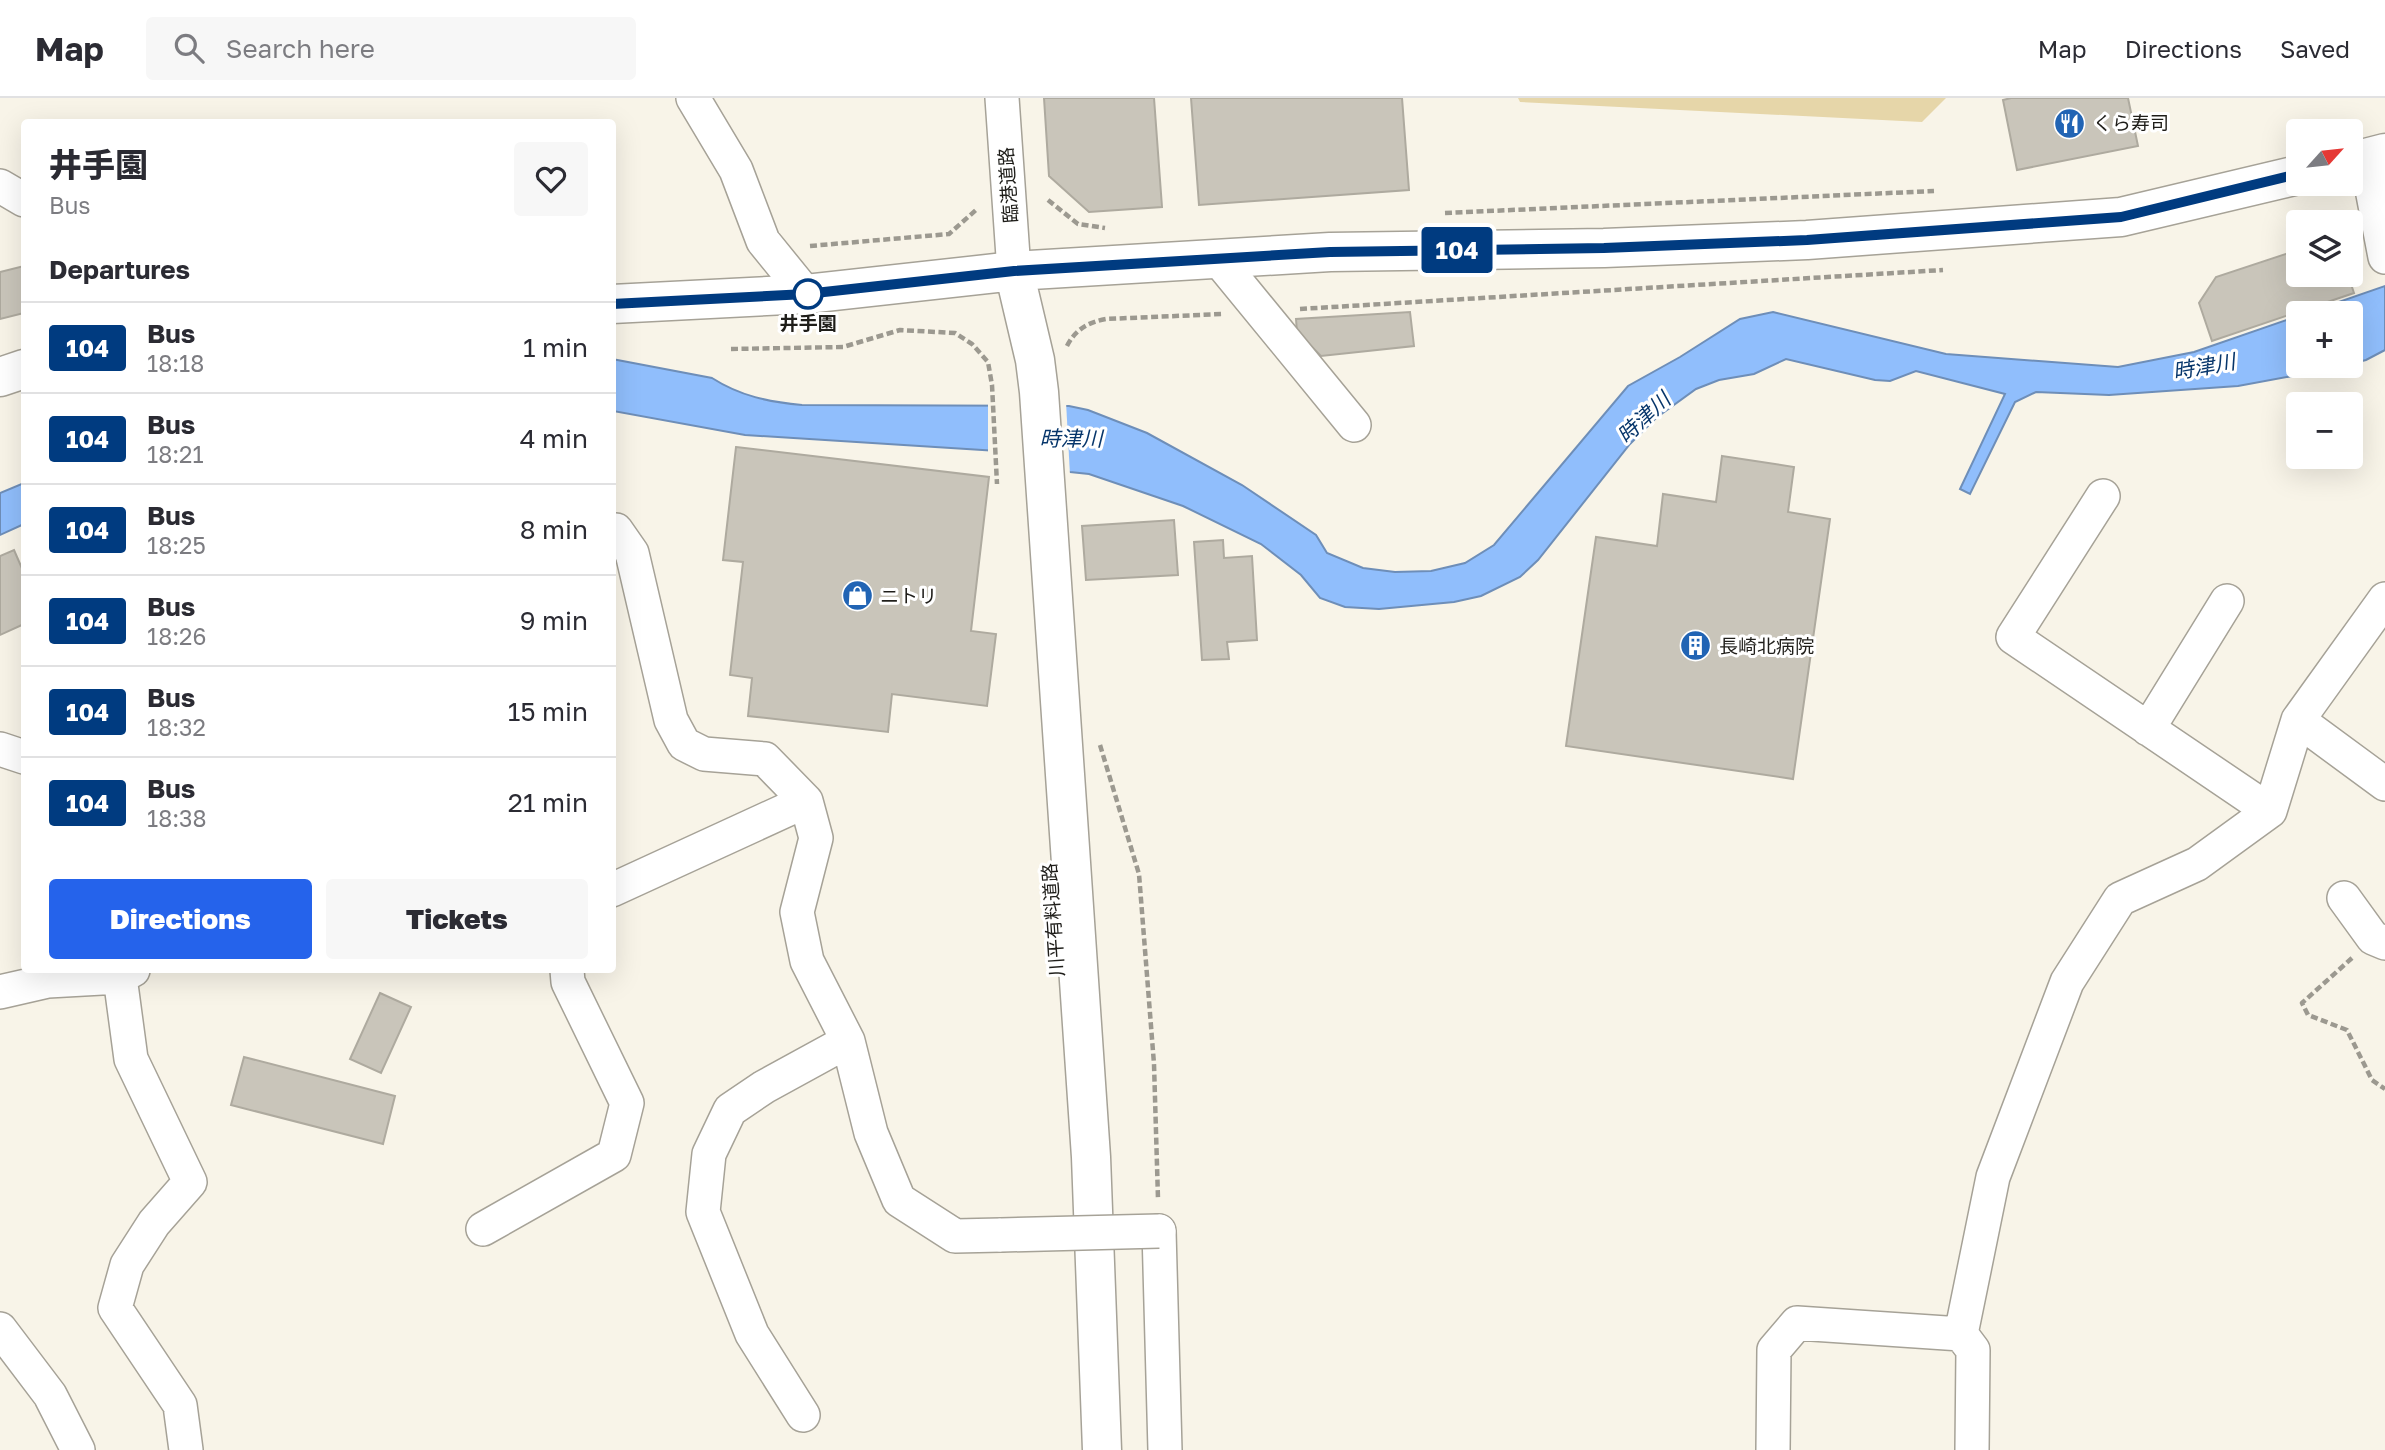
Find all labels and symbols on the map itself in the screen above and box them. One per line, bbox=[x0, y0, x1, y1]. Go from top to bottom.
restaurant icon: くら寿司 bbox=[2053, 106, 2087, 140]
place label: くら寿司 bbox=[2093, 111, 2169, 134]
north arrow bbox=[2286, 119, 2362, 196]
street label: 臨港道路 bbox=[993, 146, 1022, 224]
line badge: 104 bbox=[1417, 227, 1497, 273]
marker: 井手園 bbox=[793, 279, 823, 309]
place label: 井手園 bbox=[779, 311, 837, 334]
water label: 時津川 bbox=[2171, 347, 2239, 384]
water label: 時津川 bbox=[1611, 385, 1677, 448]
water label: 時津川 bbox=[1040, 425, 1104, 451]
shop icon: ニトリ bbox=[840, 579, 874, 613]
place label: ニトリ bbox=[880, 584, 937, 607]
building icon: 長崎北病院 bbox=[1679, 629, 1713, 663]
place label: 長崎北病院 bbox=[1719, 634, 1814, 657]
street label: 川平有料道路 bbox=[1037, 862, 1068, 978]

